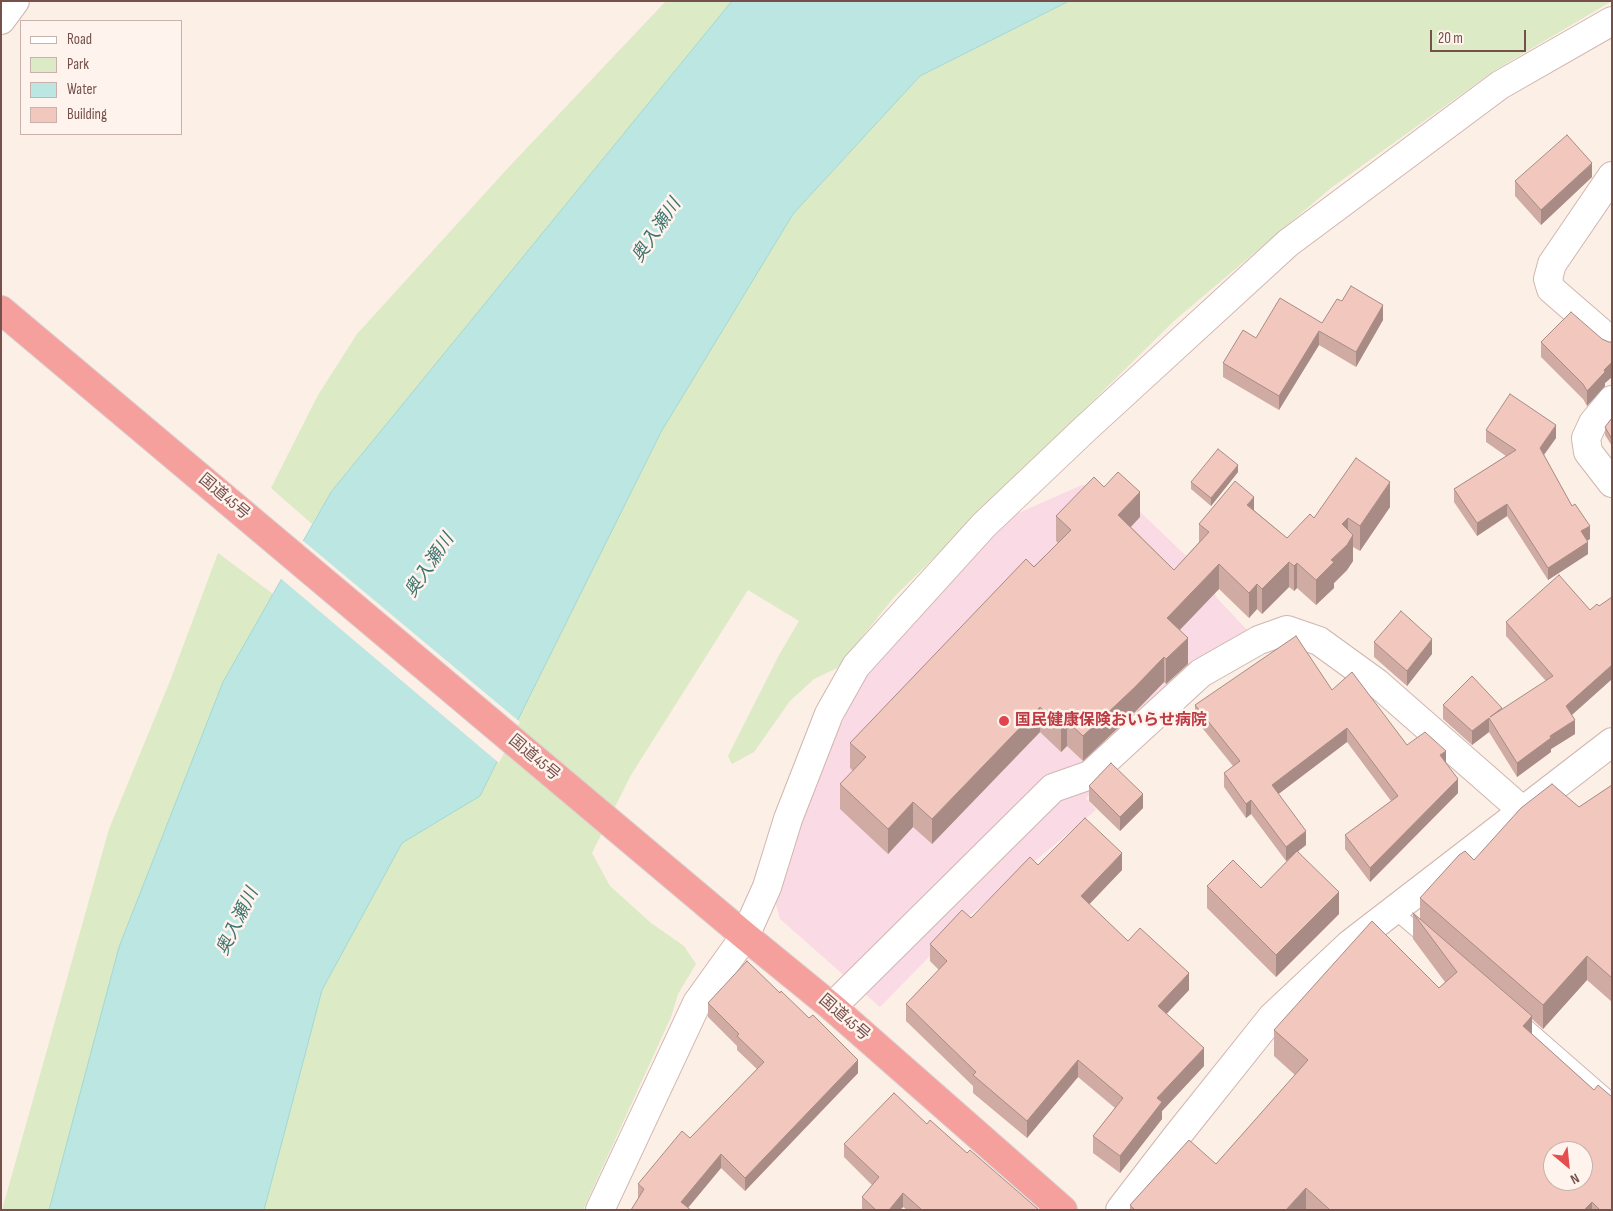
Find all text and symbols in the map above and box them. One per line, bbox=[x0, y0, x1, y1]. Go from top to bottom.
legend bbox=[20, 20, 182, 135]
scale bar bbox=[1433, 20, 1529, 52]
text: 20 m bbox=[1438, 29, 1463, 48]
text: Road bbox=[67, 30, 92, 49]
text: Park bbox=[67, 55, 89, 74]
text: Water bbox=[67, 80, 97, 99]
text: Building bbox=[67, 105, 107, 124]
water label: 奥入瀬川 bbox=[628, 195, 686, 267]
street label: 国道45号 bbox=[194, 470, 254, 524]
water label: 奥入瀬川 bbox=[401, 530, 459, 602]
place label: 国民健康保険おいらせ病院 bbox=[1015, 711, 1207, 731]
marker: 国民健康保険おいらせ病院 bbox=[997, 714, 1011, 728]
street label: 国道45号 bbox=[504, 731, 564, 785]
water label: 奥入瀬川 bbox=[213, 885, 263, 959]
street label: 国道45号 bbox=[815, 991, 873, 1045]
north arrow bbox=[1543, 1141, 1593, 1191]
text: N bbox=[1568, 1170, 1582, 1188]

